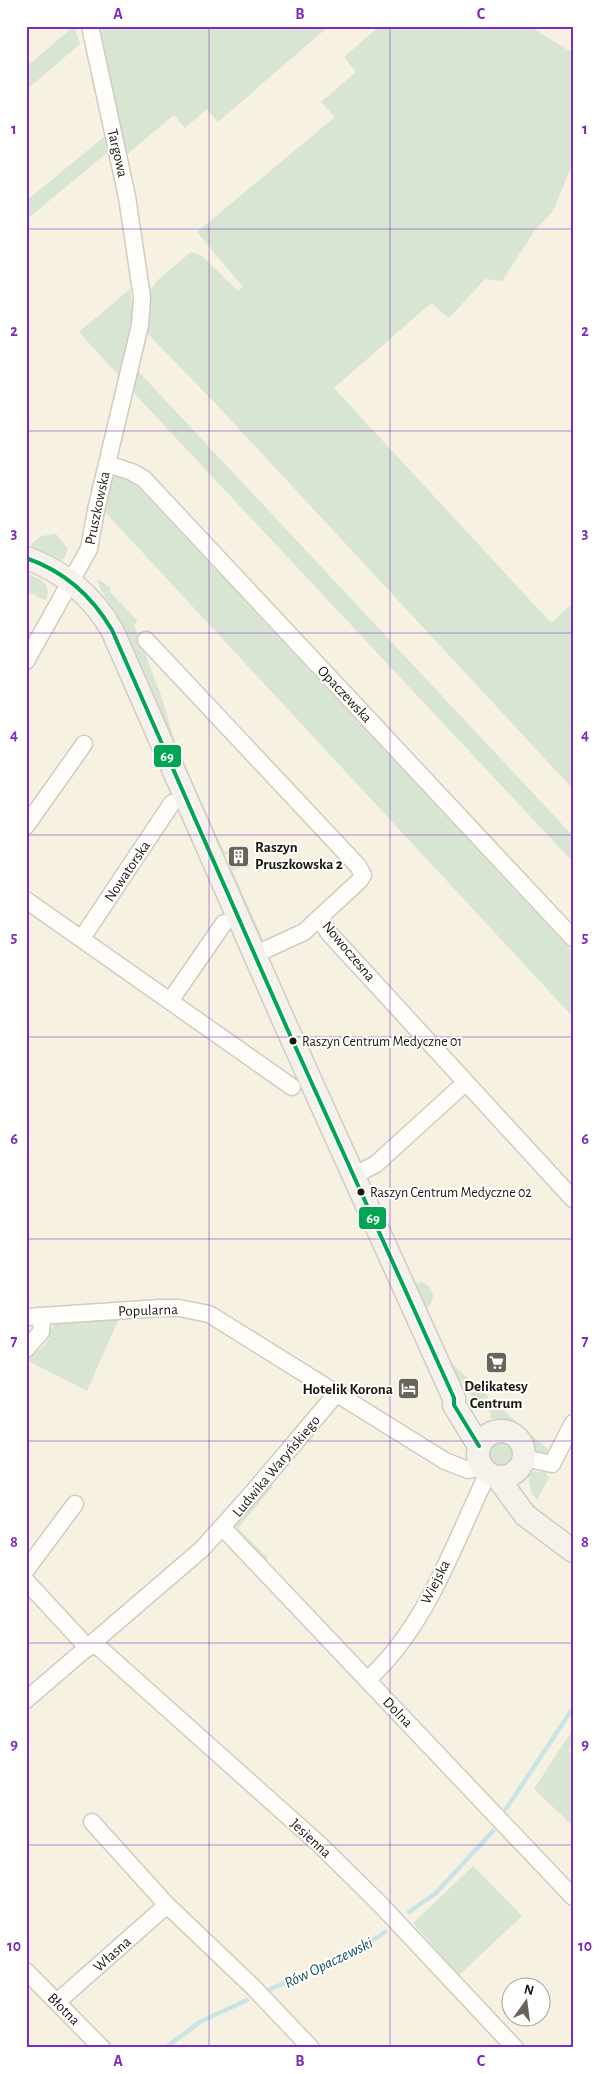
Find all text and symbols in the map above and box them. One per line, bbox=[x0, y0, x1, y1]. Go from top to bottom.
text: A bbox=[113, 6, 123, 22]
text: B bbox=[295, 6, 305, 22]
text: C bbox=[477, 6, 486, 22]
text: 1 bbox=[11, 121, 17, 137]
text: 1 bbox=[582, 121, 588, 137]
street label: Targowa bbox=[105, 127, 130, 179]
text: 2 bbox=[10, 323, 18, 339]
text: 2 bbox=[581, 323, 589, 339]
street label: Pruszkowska bbox=[82, 470, 113, 546]
text: 3 bbox=[11, 525, 18, 541]
text: 3 bbox=[582, 525, 589, 541]
street label: Opaczewska bbox=[315, 663, 375, 726]
text: 4 bbox=[10, 727, 18, 743]
text: 4 bbox=[581, 727, 589, 743]
line badge: 69 bbox=[153, 744, 182, 768]
text: 69 bbox=[160, 750, 174, 764]
street label: Nowatorska bbox=[102, 838, 153, 904]
place label: Raszyn Pruszkowska 2 bbox=[255, 840, 343, 872]
building icon: Raszyn Pruszkowska 2 bbox=[227, 844, 251, 868]
street label: Nowoczesna bbox=[319, 918, 378, 984]
text: 5 bbox=[11, 929, 18, 945]
text: 5 bbox=[582, 929, 589, 945]
place label: Raszyn Centrum Medyczne 01 bbox=[302, 1035, 462, 1049]
marker: Raszyn Centrum Medyczne 01 bbox=[288, 1036, 298, 1046]
text: 6 bbox=[10, 1131, 18, 1147]
text: 6 bbox=[581, 1131, 589, 1147]
place label: Raszyn Centrum Medyczne 02 bbox=[370, 1186, 532, 1200]
marker: Raszyn Centrum Medyczne 02 bbox=[356, 1187, 366, 1197]
line badge: 69 bbox=[358, 1206, 387, 1230]
text: 69 bbox=[366, 1212, 380, 1226]
street label: Popularna bbox=[118, 1302, 178, 1319]
text: 7 bbox=[11, 1333, 18, 1349]
text: 7 bbox=[582, 1333, 589, 1349]
supermarket icon: Delikatesy Centrum bbox=[484, 1351, 508, 1375]
hotel icon: Hotelik Korona bbox=[397, 1377, 421, 1401]
place label: Delikatesy Centrum bbox=[464, 1379, 528, 1411]
place label: Hotelik Korona bbox=[302, 1382, 393, 1397]
street label: Ludwika Waryńskiego bbox=[230, 1413, 323, 1520]
text: 8 bbox=[10, 1534, 18, 1550]
text: 8 bbox=[581, 1534, 589, 1550]
street label: Wiejska bbox=[418, 1558, 453, 1607]
street label: Dolna bbox=[380, 1694, 415, 1730]
text: 9 bbox=[10, 1736, 18, 1752]
text: 9 bbox=[581, 1736, 589, 1752]
street label: Jesienna bbox=[287, 1816, 334, 1861]
street label: Własna bbox=[91, 1934, 134, 1975]
water label: Rów Opaczewski bbox=[282, 1934, 376, 1992]
text: 10 bbox=[7, 1938, 21, 1954]
text: 10 bbox=[578, 1938, 592, 1954]
north arrow bbox=[502, 1976, 552, 2026]
text: N bbox=[522, 1982, 535, 1998]
street label: Błotna bbox=[45, 1990, 83, 2028]
text: A bbox=[113, 2053, 123, 2069]
text: B bbox=[295, 2053, 305, 2069]
text: C bbox=[477, 2053, 486, 2069]

